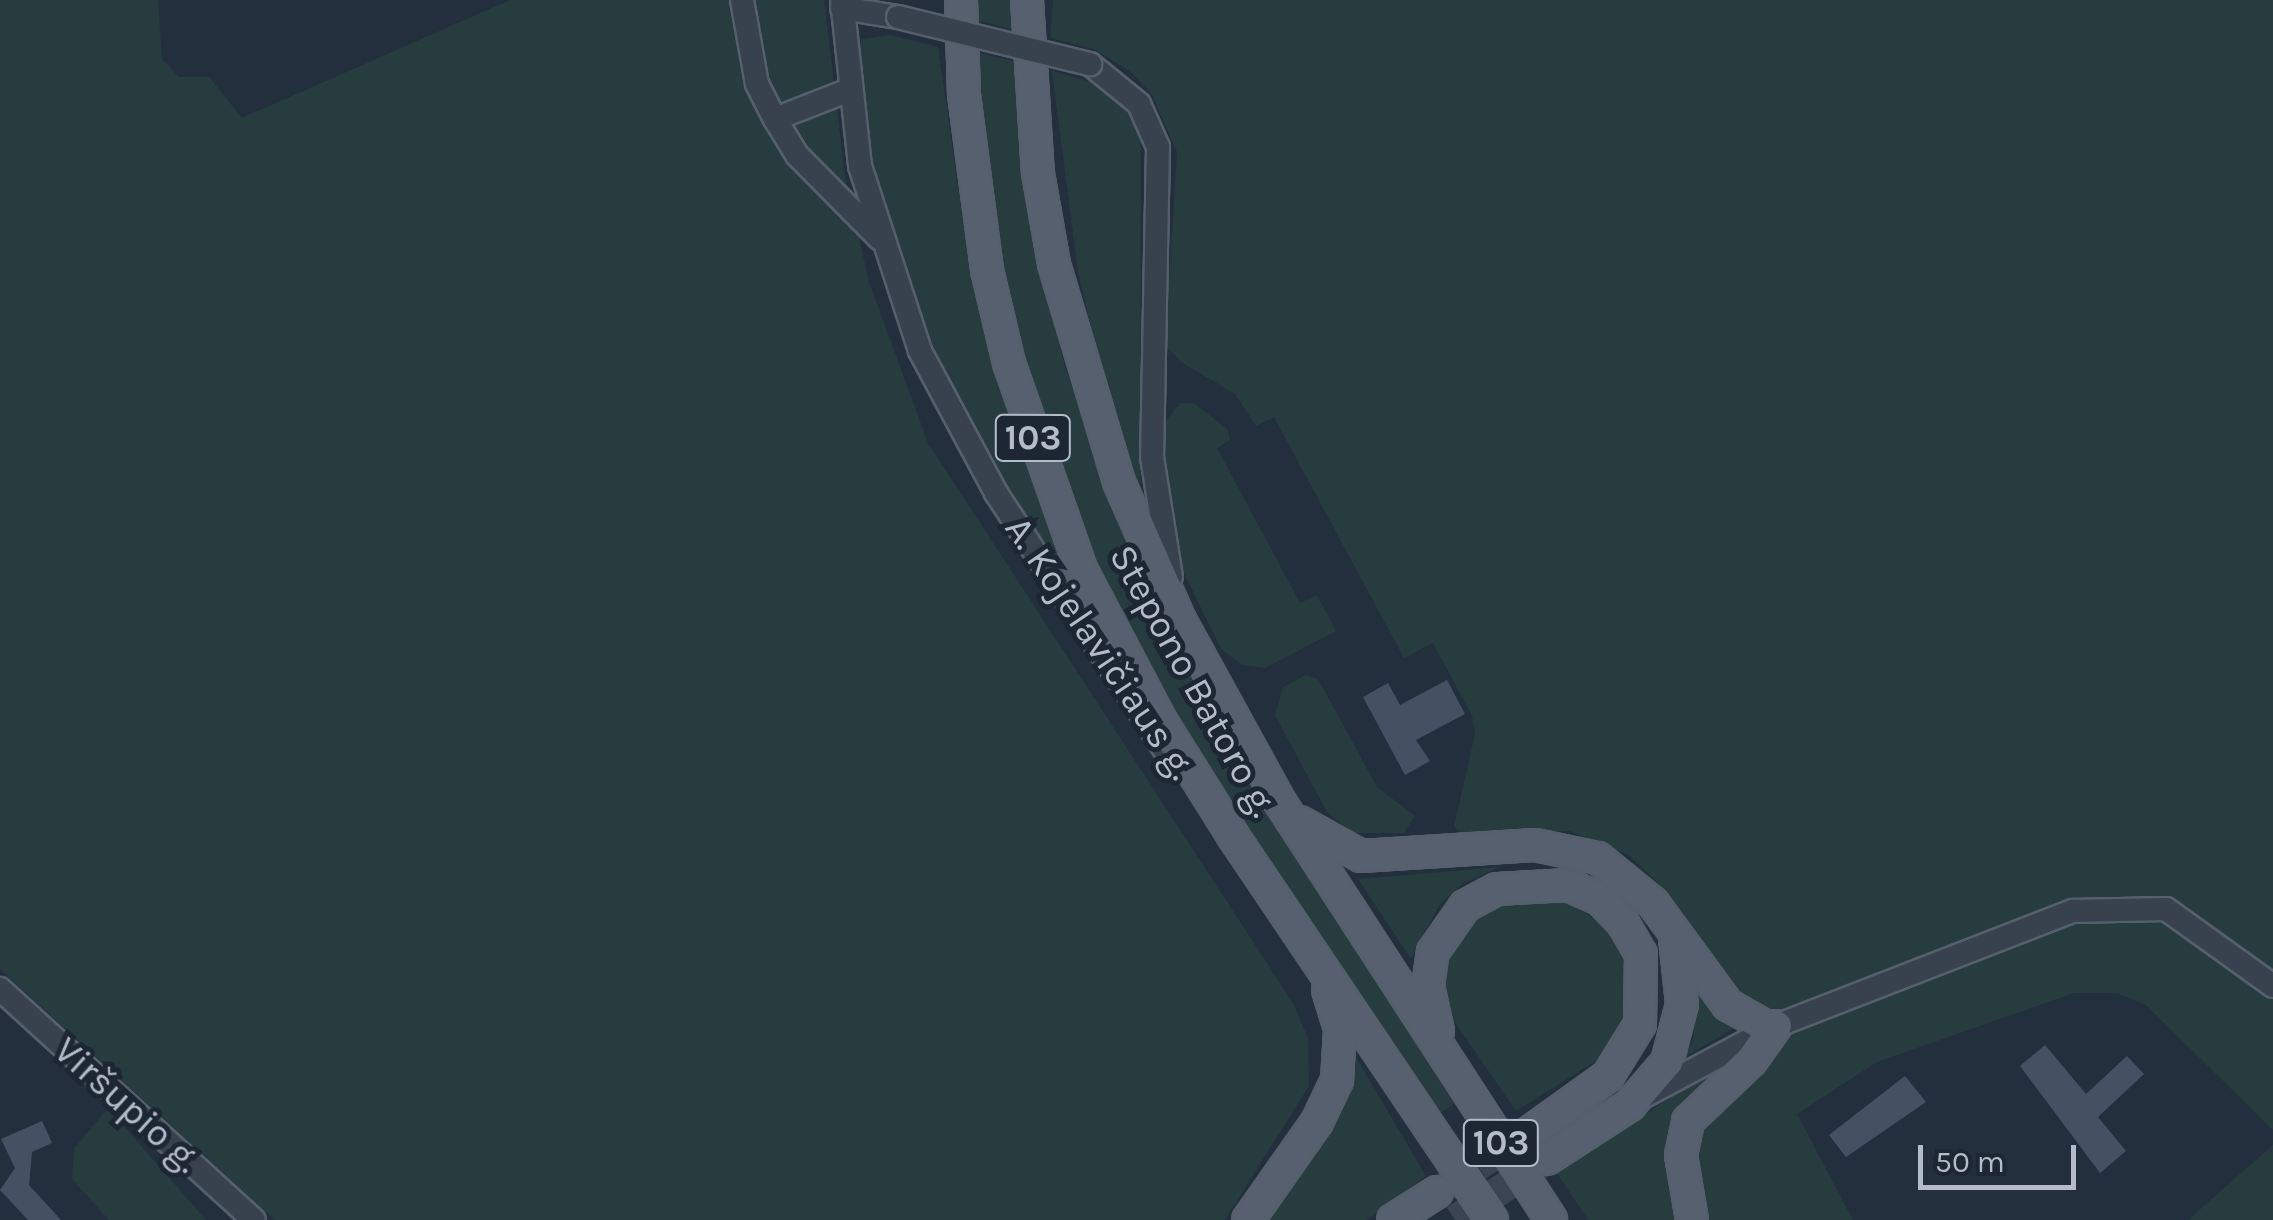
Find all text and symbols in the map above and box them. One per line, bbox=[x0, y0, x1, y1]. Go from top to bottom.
road number: 103 bbox=[993, 408, 1073, 468]
street label: A. Kojelavičiaus g. bbox=[995, 508, 1205, 788]
street label: Stepono Batoro g. bbox=[1099, 537, 1287, 825]
street label: Viršupio g. bbox=[44, 1028, 210, 1182]
road number: 103 bbox=[1461, 1113, 1541, 1173]
scale bar bbox=[1923, 1125, 2080, 1187]
text: 50 m bbox=[1935, 1144, 2005, 1180]

